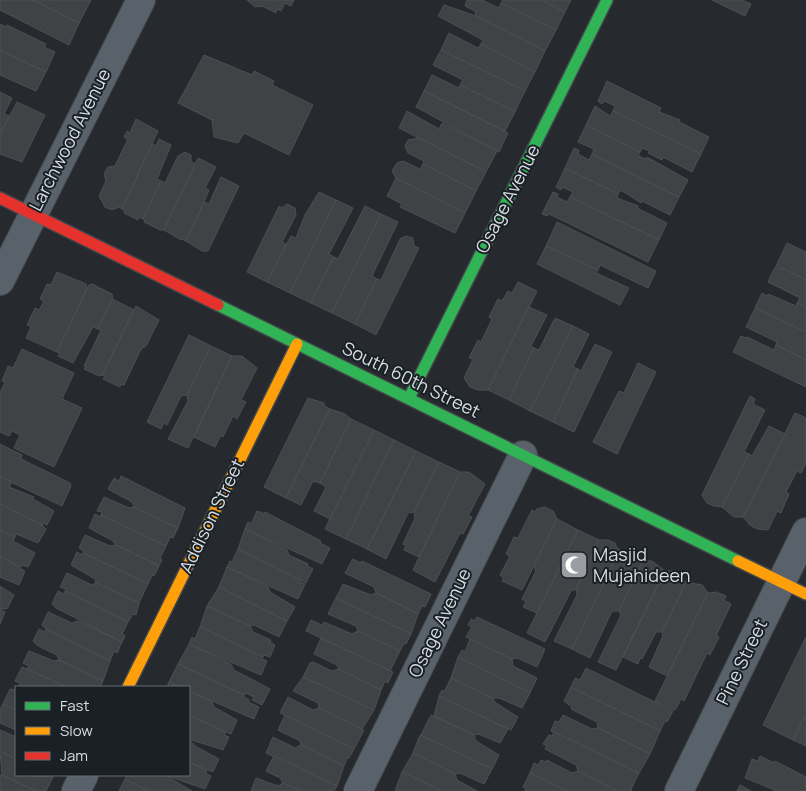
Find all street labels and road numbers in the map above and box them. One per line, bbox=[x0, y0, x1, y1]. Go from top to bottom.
street label: Larchwood Avenue bbox=[23, 64, 115, 215]
street label: Osage Avenue bbox=[469, 140, 545, 257]
street label: South 60th Street bbox=[339, 335, 484, 423]
street label: Addison Street bbox=[173, 454, 249, 577]
street label: Osage Avenue bbox=[402, 564, 476, 681]
street label: Pine Street bbox=[710, 615, 772, 708]

